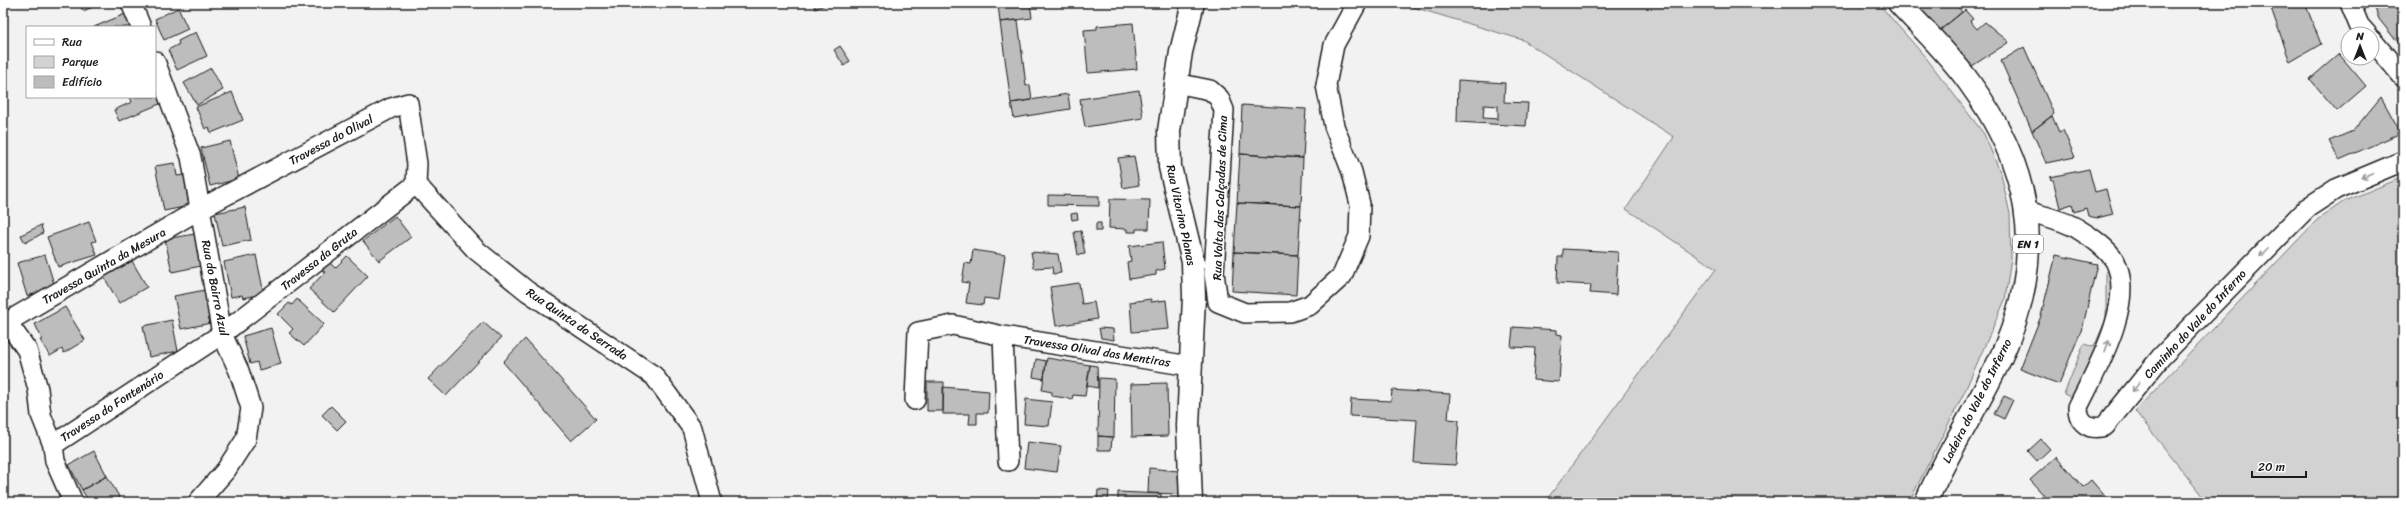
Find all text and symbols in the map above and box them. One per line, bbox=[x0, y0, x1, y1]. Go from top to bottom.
legend bbox=[26, 26, 156, 98]
north arrow bbox=[2340, 26, 2380, 66]
text: N bbox=[2355, 27, 2364, 46]
text: Rua bbox=[62, 31, 83, 53]
text: Parque bbox=[62, 51, 99, 73]
text: Edifício bbox=[62, 71, 102, 93]
street label: Travessa do Olival bbox=[285, 108, 378, 172]
street label: Rua Volta das Calçadas de Cima bbox=[1206, 114, 1234, 281]
street label: Rua Vitorino Planas bbox=[1160, 163, 1202, 268]
one-way arrow bbox=[2362, 173, 2374, 180]
street label: Travessa Quinta da Mesura bbox=[38, 221, 170, 311]
street label: Travessa da Gruta bbox=[275, 222, 363, 296]
road number: EN 1 bbox=[2013, 235, 2043, 253]
street label: Rua do Bairro Azul bbox=[195, 238, 235, 339]
one-way arrow bbox=[2259, 247, 2269, 257]
street label: Caminho do Vale do Inferno bbox=[2138, 264, 2252, 384]
street label: Rua Quinta da Serrada bbox=[522, 282, 632, 366]
street label: Travessa Olival das Mentiras bbox=[1022, 329, 1172, 374]
street label: Ladeira do Vale do Inferno bbox=[1936, 335, 2018, 467]
one-way arrow bbox=[2103, 340, 2111, 352]
street label: Travessa do Fontenário bbox=[56, 364, 168, 448]
one-way arrow bbox=[2132, 382, 2141, 393]
scale bar bbox=[2252, 453, 2306, 479]
text: 20 m bbox=[2258, 456, 2285, 478]

